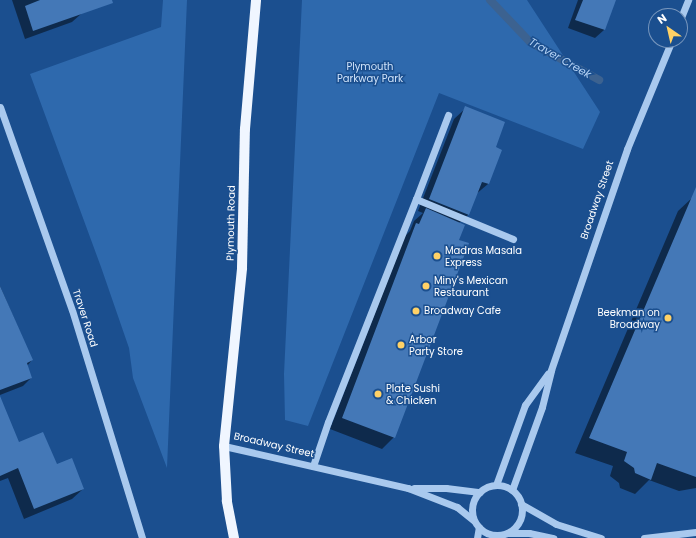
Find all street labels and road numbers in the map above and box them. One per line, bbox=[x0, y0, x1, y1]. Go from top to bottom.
street label: Broadway Street bbox=[578, 159, 616, 241]
street label: Plymouth Road bbox=[224, 185, 238, 261]
street label: Traver Road bbox=[70, 288, 100, 348]
street label: Broadway Street bbox=[233, 430, 315, 460]

